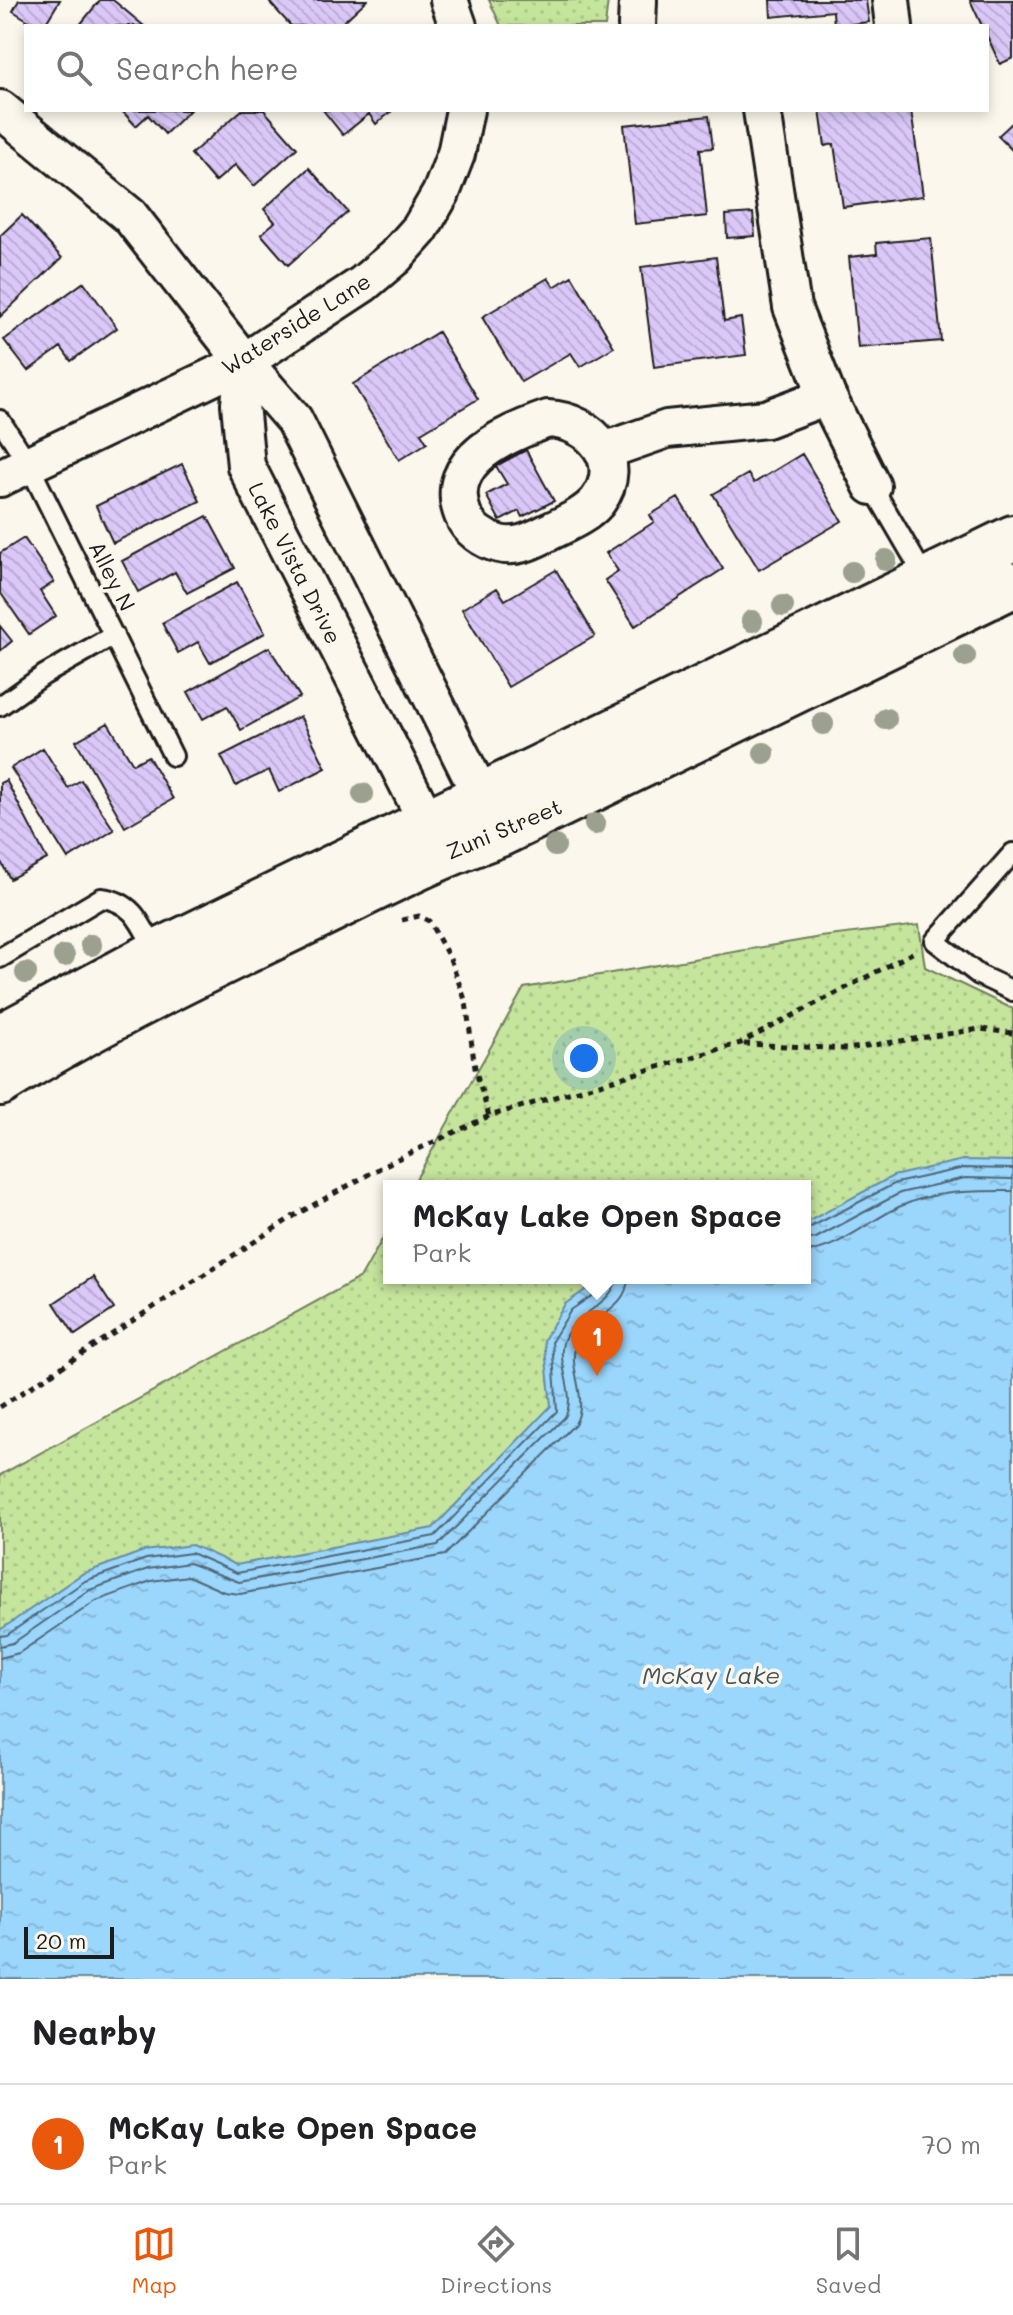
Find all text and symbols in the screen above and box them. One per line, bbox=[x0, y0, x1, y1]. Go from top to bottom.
search box bbox=[24, 24, 989, 112]
icon: search bbox=[52, 46, 96, 90]
text: Search here bbox=[116, 48, 299, 88]
street label: Waterside Lane bbox=[216, 266, 376, 381]
street label: Lake Vista Drive bbox=[242, 477, 349, 649]
street label: Alley N bbox=[83, 536, 142, 616]
street label: Zuni Street bbox=[442, 791, 566, 866]
your location bbox=[564, 1038, 604, 1078]
popup bbox=[383, 1180, 811, 1284]
text: McKay Lake Open Space bbox=[412, 1195, 782, 1235]
text: Park bbox=[412, 1235, 471, 1269]
pin: 1 bbox=[571, 1310, 623, 1376]
water label: McKay Lake bbox=[642, 1659, 780, 1690]
scale bar bbox=[24, 1923, 114, 1959]
text: 20 m bbox=[36, 1926, 86, 1955]
text: Nearby bbox=[32, 2009, 157, 2054]
text: McKay Lake Open Space bbox=[108, 2107, 477, 2147]
text: 1 bbox=[52, 2127, 64, 2161]
text: 70 m bbox=[921, 2127, 981, 2161]
text: Park bbox=[108, 2147, 167, 2181]
tab: Map bbox=[132, 2222, 177, 2299]
tab: Directions bbox=[440, 2222, 552, 2299]
tab: Saved bbox=[816, 2222, 881, 2299]

